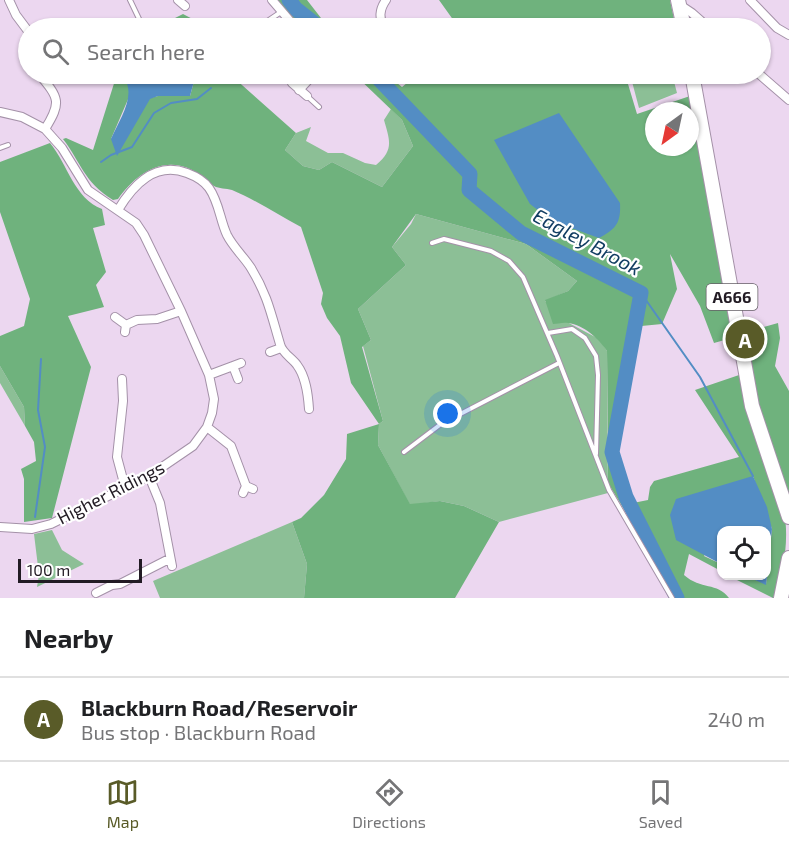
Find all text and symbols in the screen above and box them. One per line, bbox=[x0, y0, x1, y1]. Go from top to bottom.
search box bbox=[18, 18, 771, 84]
icon: search bbox=[39, 35, 72, 68]
text: Search here bbox=[87, 38, 205, 64]
north arrow bbox=[645, 102, 699, 156]
water label: Eagley Brook bbox=[529, 203, 646, 281]
road number: A666 bbox=[706, 284, 758, 310]
pin: A bbox=[726, 316, 764, 362]
your location bbox=[433, 399, 462, 428]
street label: Higher Ridings bbox=[53, 456, 168, 529]
map controls bbox=[717, 526, 771, 580]
button: locate bbox=[717, 526, 771, 580]
scale bar bbox=[18, 556, 142, 584]
text: 100 m bbox=[27, 560, 70, 579]
text: Nearby bbox=[24, 622, 113, 653]
text: Blackburn Road/Reservoir bbox=[81, 694, 357, 720]
text: A bbox=[37, 707, 50, 731]
text: 240 m bbox=[707, 707, 765, 731]
text: Bus stop · Blackburn Road bbox=[81, 720, 316, 744]
tab: Map bbox=[106, 776, 139, 831]
tab: Directions bbox=[352, 776, 426, 831]
tab: Saved bbox=[639, 776, 683, 831]

